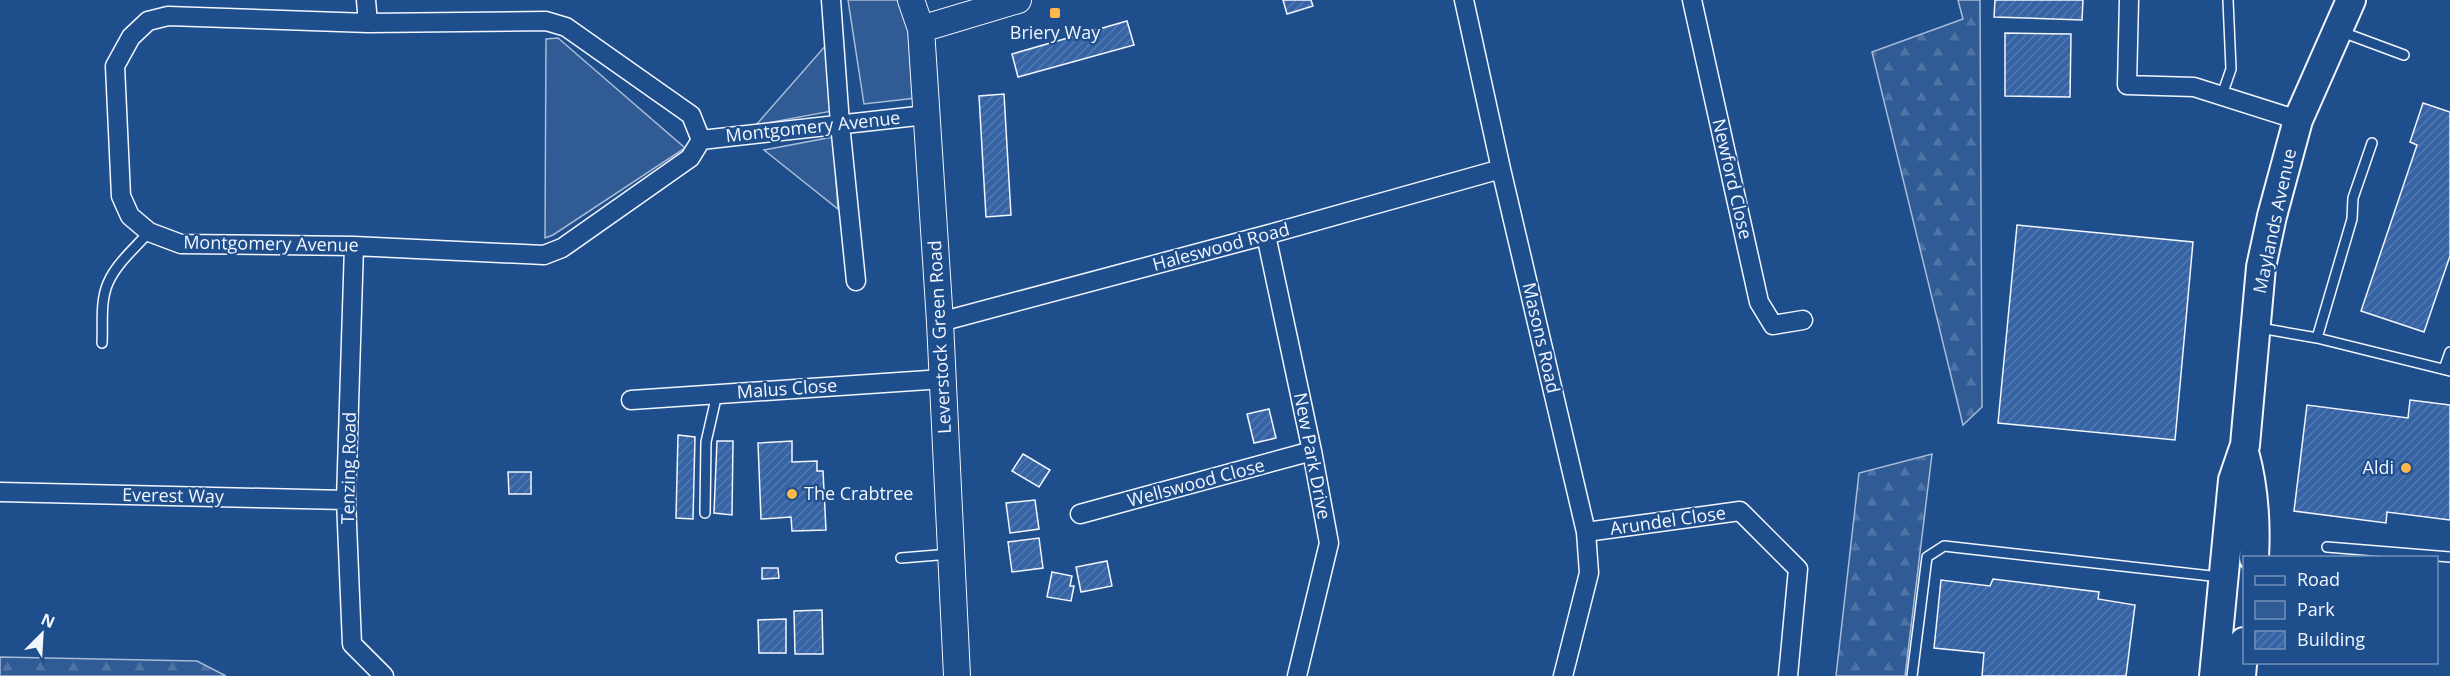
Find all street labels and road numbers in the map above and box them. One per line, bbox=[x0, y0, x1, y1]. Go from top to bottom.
street label: Montgomery Avenue bbox=[724, 105, 901, 147]
street label: Newford Close bbox=[1707, 116, 1758, 241]
street label: Maylands Avenue bbox=[2247, 146, 2301, 296]
street label: Haleswood Road bbox=[1150, 216, 1292, 276]
street label: Montgomery Avenue bbox=[183, 229, 359, 257]
street label: Leverstock Green Road bbox=[922, 240, 956, 434]
street label: Masons Road bbox=[1518, 280, 1566, 395]
street label: Malus Close bbox=[736, 373, 838, 403]
street label: New Park Drive bbox=[1289, 390, 1337, 521]
street label: Tenzing Road bbox=[335, 412, 361, 524]
street label: Wellswood Close bbox=[1124, 452, 1267, 512]
street label: Everest Way bbox=[122, 482, 225, 508]
street label: Arundel Close bbox=[1608, 500, 1727, 540]

